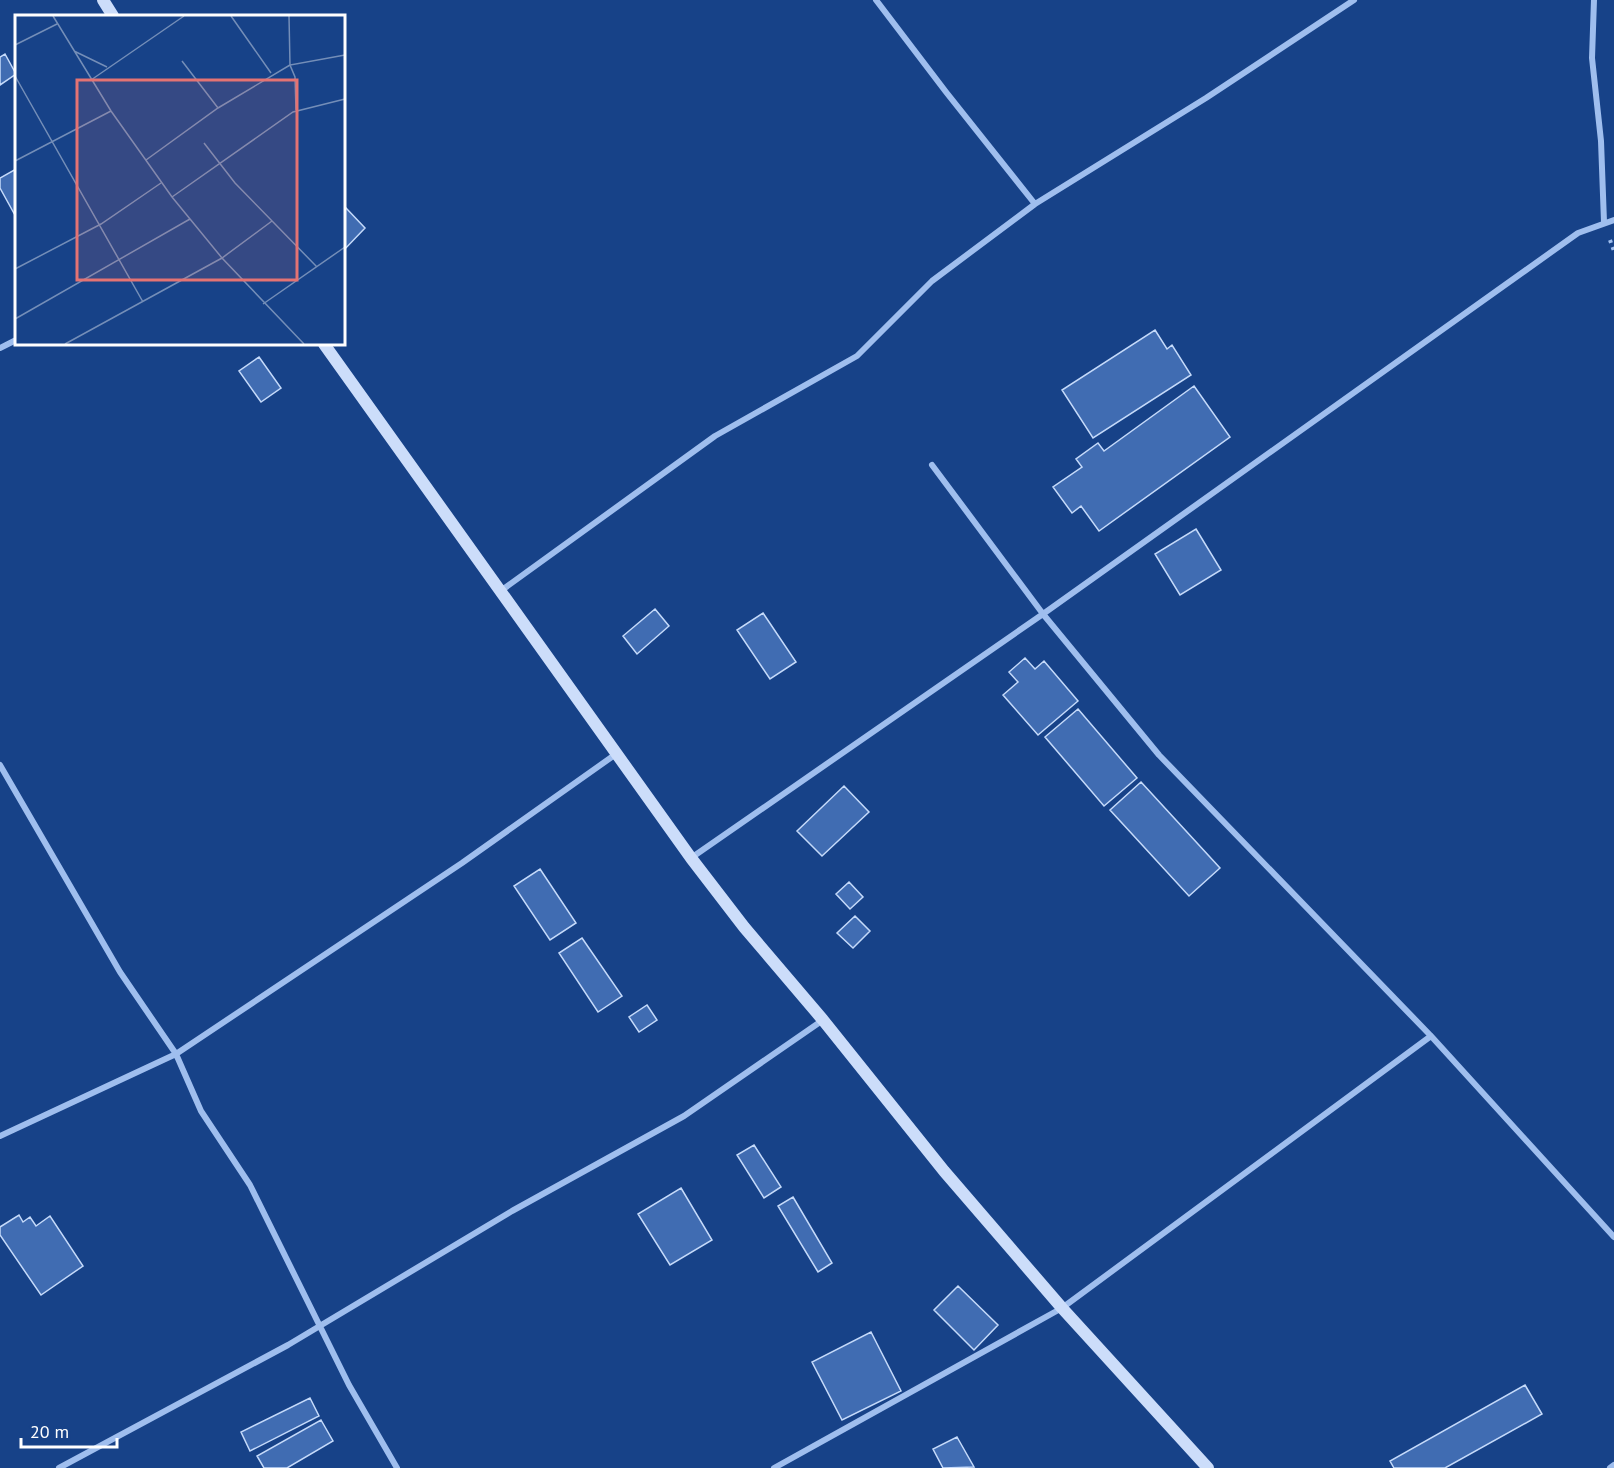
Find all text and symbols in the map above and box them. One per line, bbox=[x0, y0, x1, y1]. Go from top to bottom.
inset map bbox=[15, 15, 345, 345]
scale bar bbox=[21, 1411, 117, 1449]
text: 20 m bbox=[30, 1420, 69, 1443]

